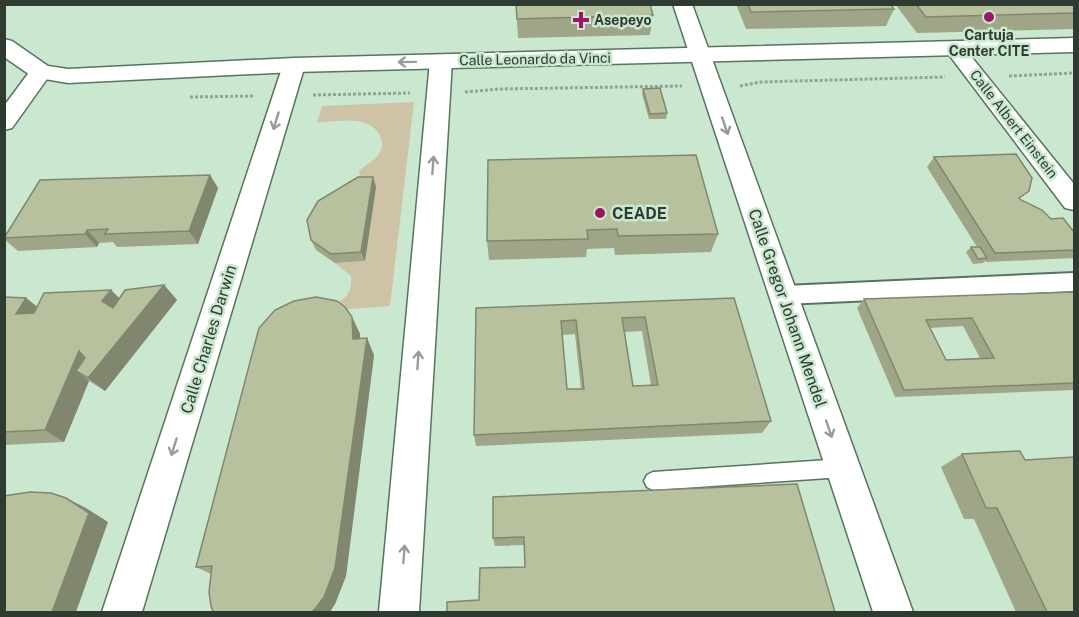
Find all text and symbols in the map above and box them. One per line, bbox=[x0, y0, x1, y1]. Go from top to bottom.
marker: Cartuja Center CITE bbox=[982, 10, 996, 24]
marker: Asepeyo bbox=[572, 11, 590, 29]
place label: Asepeyo bbox=[594, 12, 652, 28]
place label: Cartuja Center CITE bbox=[949, 27, 1029, 59]
street label: Calle Leonardo da Vinci bbox=[459, 50, 611, 68]
one-way arrow bbox=[398, 57, 418, 68]
street label: Calle Albert Einstein bbox=[967, 67, 1061, 181]
one-way arrow bbox=[270, 111, 281, 130]
one-way arrow bbox=[720, 116, 731, 135]
one-way arrow bbox=[428, 156, 439, 176]
place label: CEADE bbox=[612, 204, 667, 223]
marker: CEADE bbox=[593, 206, 607, 220]
street label: Calle Gregor Johann Mendel bbox=[745, 206, 831, 410]
street label: Calle Charles Darwin bbox=[177, 262, 240, 416]
one-way arrow bbox=[413, 350, 424, 370]
one-way arrow bbox=[825, 419, 836, 438]
one-way arrow bbox=[168, 437, 179, 456]
one-way arrow bbox=[398, 545, 409, 565]

